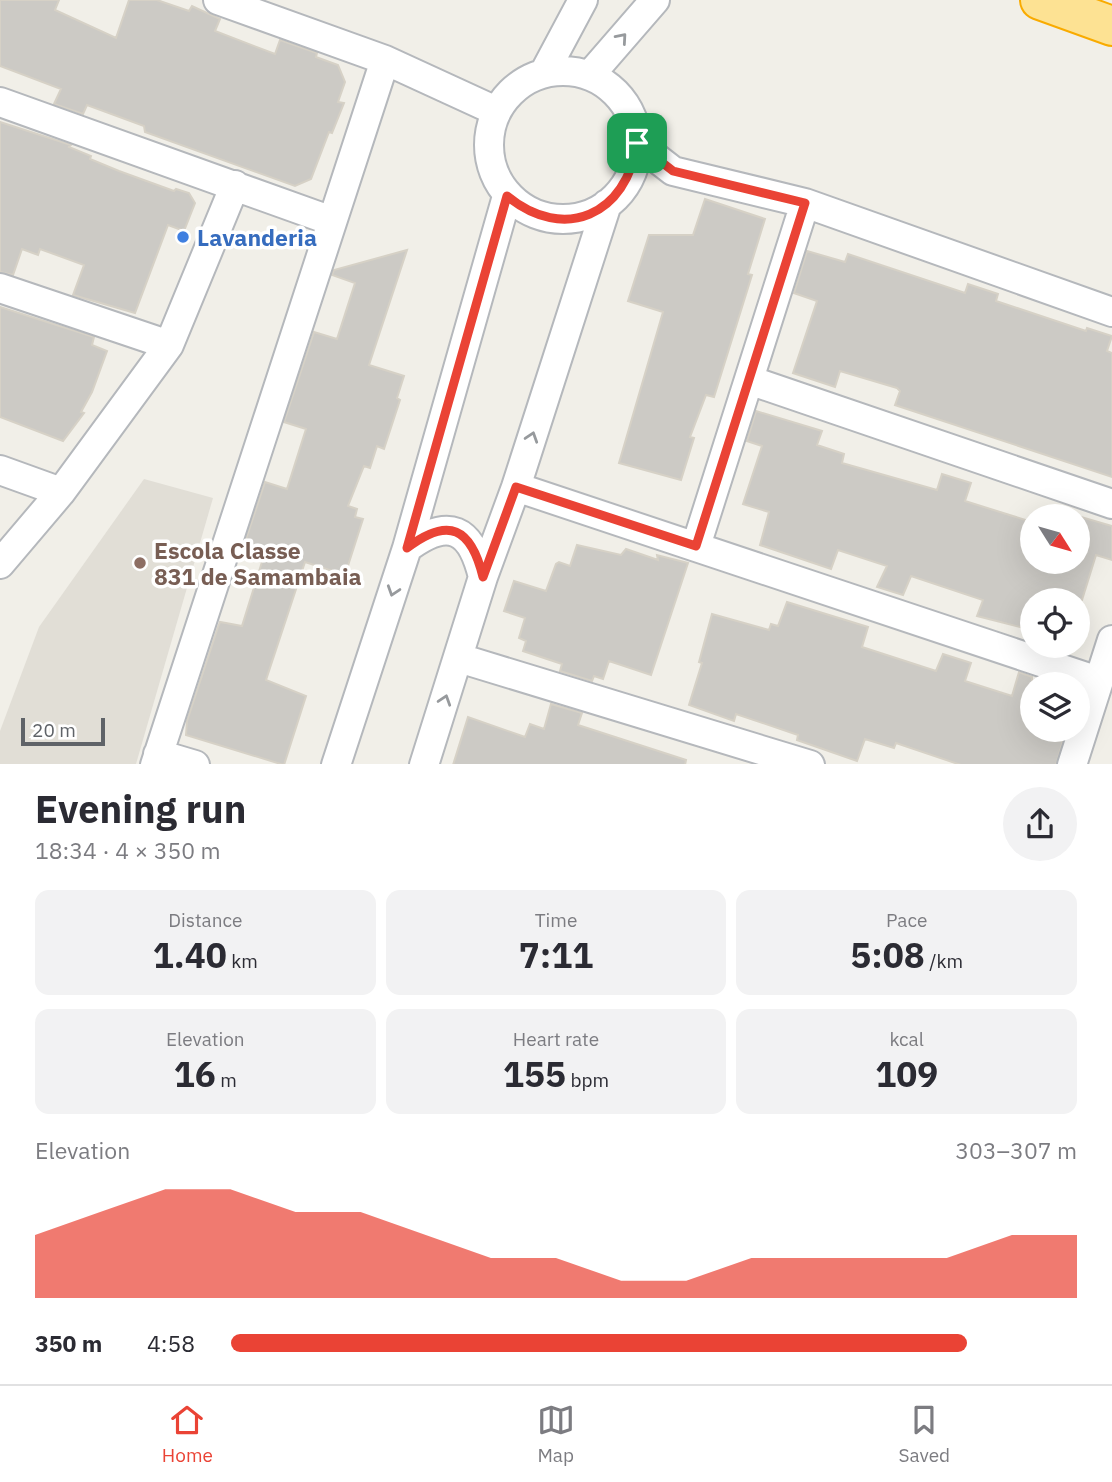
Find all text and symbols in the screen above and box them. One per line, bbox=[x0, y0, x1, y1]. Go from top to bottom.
one-way arrow bbox=[614, 33, 626, 46]
pin bbox=[607, 113, 667, 173]
icon: arrive bbox=[618, 124, 656, 162]
place label: Lavanderia bbox=[197, 222, 317, 252]
marker: Lavanderia bbox=[175, 229, 191, 245]
one-way arrow bbox=[524, 431, 538, 444]
north arrow bbox=[1020, 504, 1090, 574]
map controls bbox=[1020, 504, 1090, 742]
place label: Escola Classe 831 de Samambaia bbox=[154, 535, 362, 591]
marker: Escola Classe 831 de Samambaia bbox=[132, 555, 148, 571]
one-way arrow bbox=[387, 584, 401, 596]
button: locate bbox=[1020, 588, 1090, 658]
button: layers bbox=[1020, 672, 1090, 742]
one-way arrow bbox=[437, 694, 452, 706]
scale bar bbox=[21, 716, 105, 747]
text: 20 m bbox=[32, 718, 76, 742]
text: Evening run bbox=[35, 784, 246, 833]
button: share bbox=[1003, 787, 1077, 861]
text: 18:34 · 4 × 350 m bbox=[35, 835, 221, 865]
text: Distance bbox=[168, 908, 242, 932]
text: Time bbox=[535, 908, 577, 932]
text: Pace bbox=[886, 908, 927, 932]
text: 1.40 bbox=[153, 932, 227, 978]
text: 7:11 bbox=[519, 932, 593, 978]
text: 5:08 bbox=[850, 932, 925, 978]
text: km bbox=[227, 949, 258, 973]
text: /km bbox=[925, 949, 963, 973]
text: Elevation bbox=[166, 1027, 245, 1051]
text: Heart rate bbox=[513, 1027, 599, 1051]
text: kcal bbox=[889, 1027, 924, 1051]
text: 16 bbox=[174, 1051, 216, 1097]
text: 155 bbox=[503, 1051, 566, 1097]
text: 109 bbox=[875, 1051, 938, 1097]
text: m bbox=[216, 1068, 237, 1092]
text: bpm bbox=[566, 1068, 609, 1092]
text: Elevation bbox=[35, 1135, 130, 1165]
text: 303–307 m bbox=[955, 1135, 1077, 1165]
text: 350 m bbox=[35, 1328, 102, 1358]
text: 4:58 bbox=[147, 1328, 195, 1358]
tab: Home bbox=[162, 1401, 213, 1467]
tab: Map bbox=[537, 1401, 575, 1467]
tab: Saved bbox=[898, 1401, 950, 1467]

